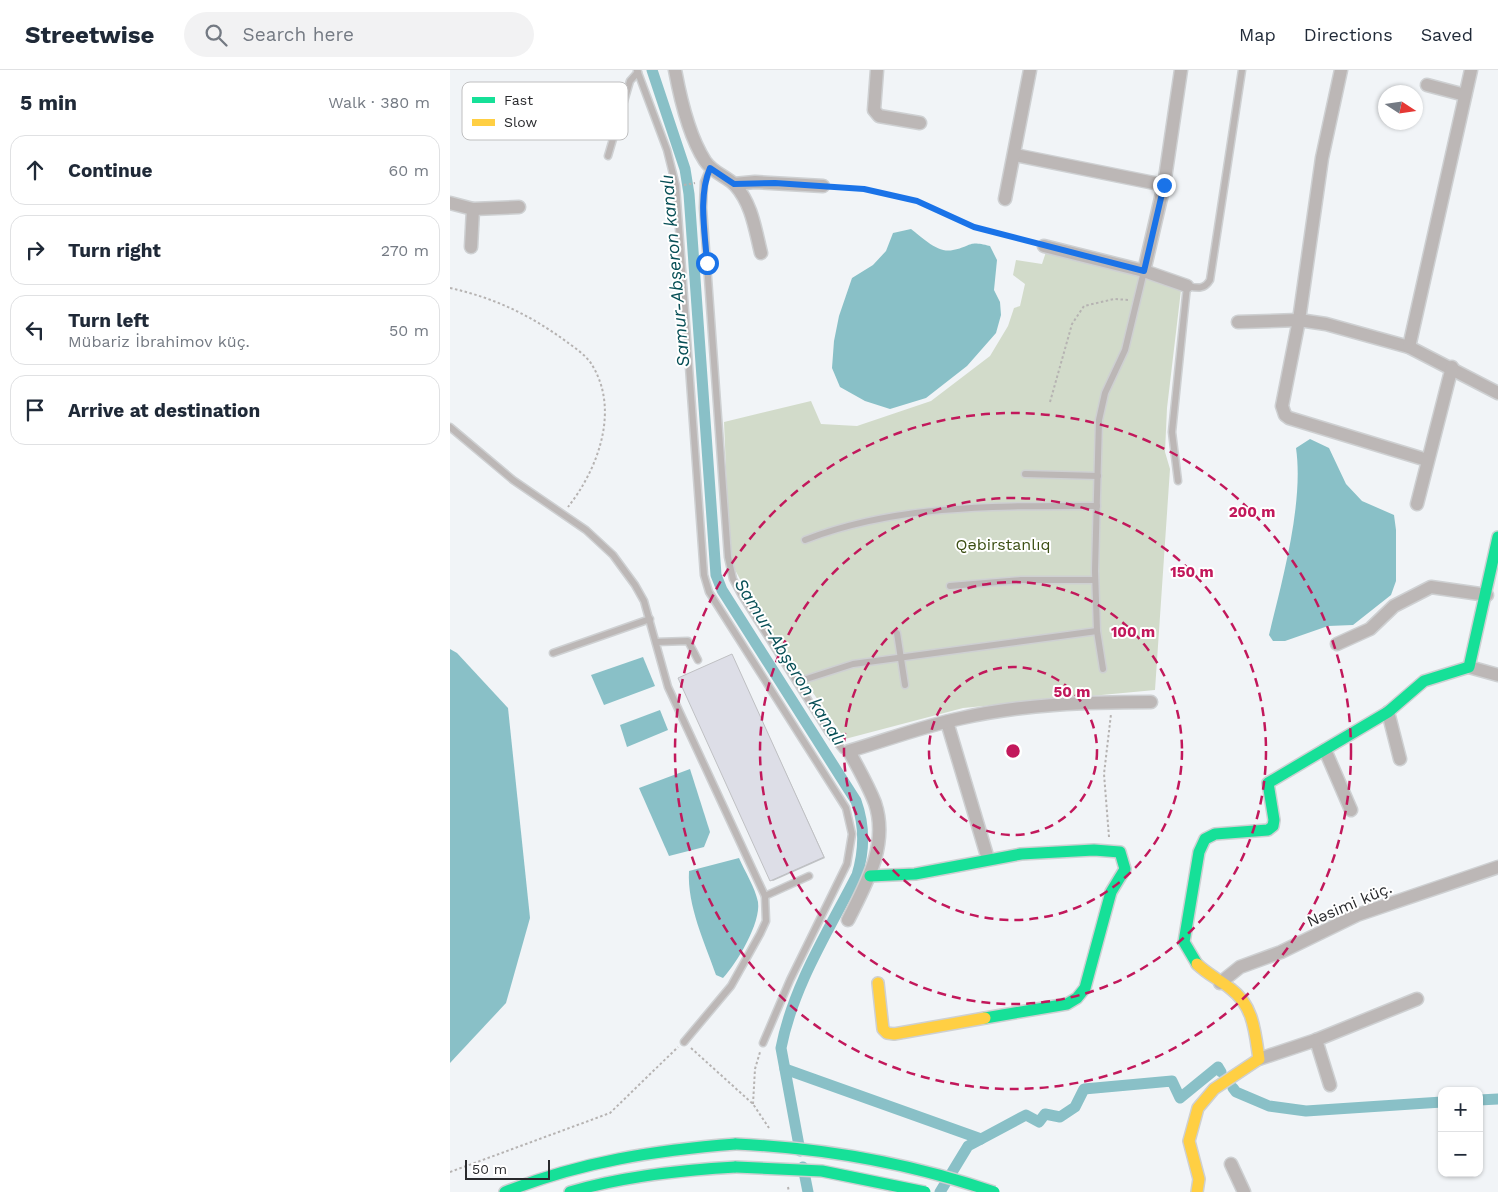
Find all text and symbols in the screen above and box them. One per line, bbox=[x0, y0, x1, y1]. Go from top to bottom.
search box bbox=[184, 12, 534, 57]
text: Streetwise bbox=[25, 21, 154, 49]
icon: search bbox=[202, 21, 230, 49]
text: Search here bbox=[242, 23, 354, 46]
text: Map bbox=[1239, 24, 1276, 45]
text: Directions bbox=[1304, 24, 1393, 45]
text: Saved bbox=[1421, 24, 1473, 45]
legend bbox=[462, 82, 628, 140]
north arrow bbox=[1378, 85, 1423, 130]
text: 5 min bbox=[20, 90, 77, 115]
text: Fast bbox=[504, 92, 533, 108]
text: Walk · 380 m bbox=[328, 93, 430, 112]
text: Slow bbox=[504, 114, 537, 130]
icon: ahead bbox=[21, 156, 49, 184]
text: Continue bbox=[68, 159, 152, 182]
text: 60 m bbox=[389, 161, 429, 180]
water label: Samur-Abşeron kanalı bbox=[656, 174, 693, 368]
route end bbox=[1153, 174, 1176, 197]
icon: right bbox=[21, 236, 49, 264]
text: Turn right bbox=[68, 239, 161, 262]
text: 270 m bbox=[381, 241, 429, 260]
route start bbox=[696, 252, 719, 275]
text: Turn left bbox=[68, 309, 149, 332]
icon: left bbox=[21, 316, 49, 344]
text: 50 m bbox=[389, 321, 429, 340]
text: Mübariz İbrahimov küç. bbox=[68, 332, 250, 351]
icon: arrive bbox=[21, 396, 49, 424]
text: Arrive at destination bbox=[68, 399, 260, 422]
text: 200 m bbox=[1229, 503, 1275, 521]
park label: Qəbirstanlıq bbox=[956, 535, 1050, 554]
text: 150 m bbox=[1170, 563, 1214, 581]
water label: Samur-Abşeron kanalı bbox=[730, 574, 851, 750]
text: 100 m bbox=[1111, 623, 1155, 641]
text: 50 m bbox=[1054, 683, 1090, 701]
centre of rings bbox=[1004, 742, 1022, 760]
street label: Nəsimi küç. bbox=[1304, 878, 1395, 931]
map controls bbox=[1438, 1087, 1483, 1177]
button: + bbox=[1438, 1087, 1483, 1132]
button: − bbox=[1438, 1132, 1483, 1177]
scale bar bbox=[465, 1157, 550, 1180]
text: 50 m bbox=[472, 1161, 507, 1177]

